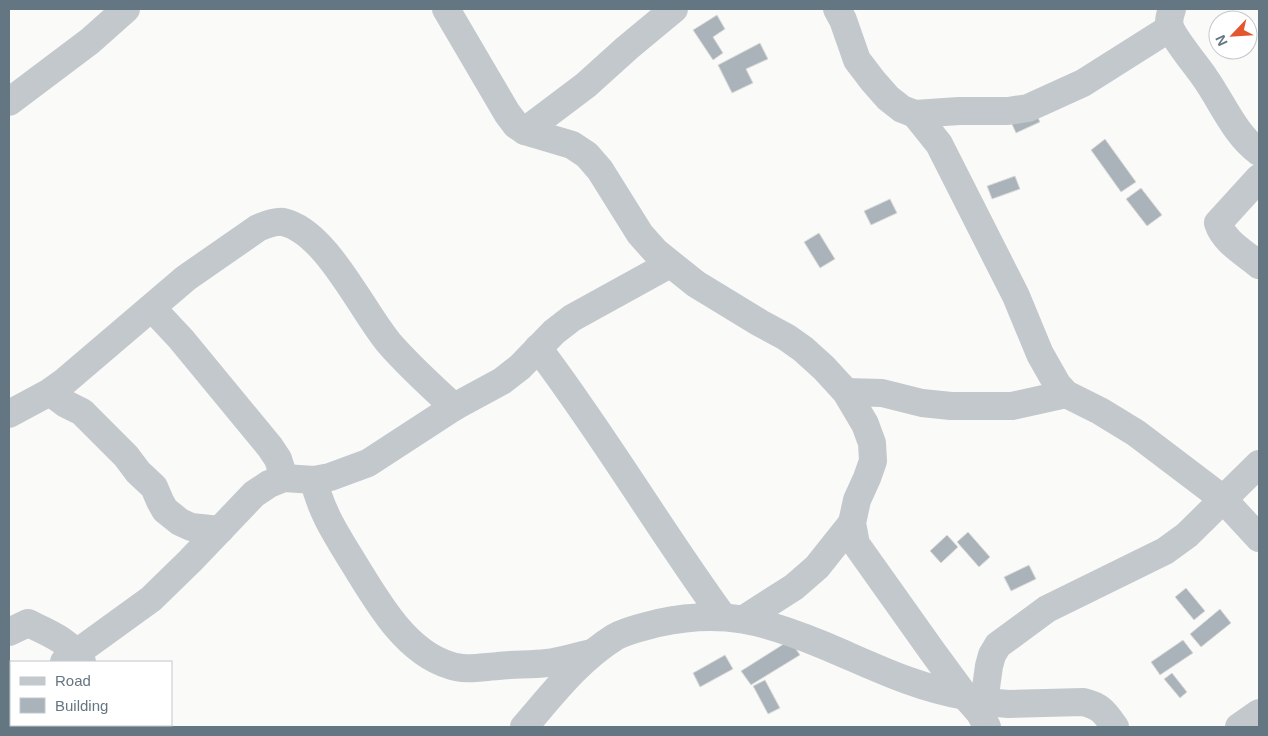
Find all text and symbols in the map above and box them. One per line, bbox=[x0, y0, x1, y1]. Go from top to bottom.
north arrow bbox=[1208, 10, 1258, 60]
text: N bbox=[1212, 33, 1231, 48]
legend bbox=[10, 661, 172, 726]
text: Road bbox=[55, 672, 91, 689]
text: Building bbox=[55, 697, 108, 714]

